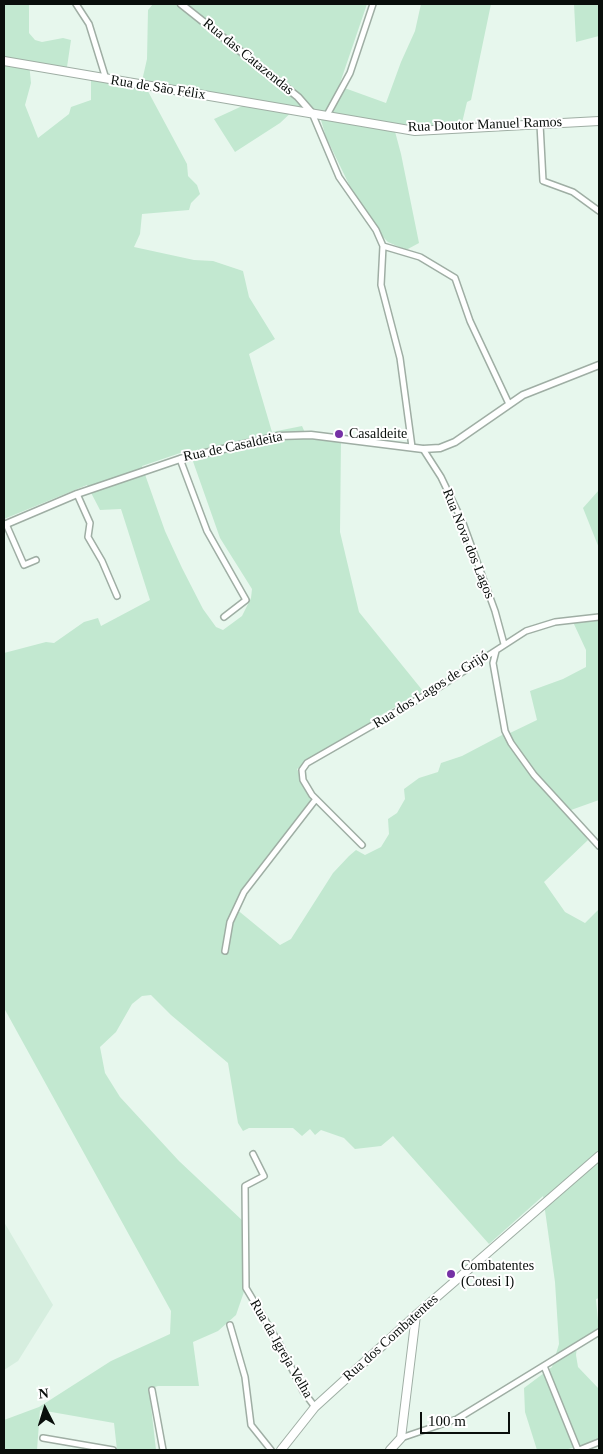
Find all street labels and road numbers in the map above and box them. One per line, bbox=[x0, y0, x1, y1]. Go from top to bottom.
street label: Rua das Catazendas bbox=[199, 15, 297, 99]
street label: Rua de São Félix bbox=[109, 72, 207, 104]
street label: Rua Doutor Manuel Ramos bbox=[408, 114, 562, 136]
street label: Rua de Casaldeita bbox=[182, 428, 284, 466]
street label: Rua Nova dos Lagos bbox=[438, 487, 498, 601]
street label: Rua dos Lagos de Grijó bbox=[370, 648, 492, 732]
street label: Rua dos Combatentes bbox=[340, 1291, 442, 1385]
street label: Rua da Igreja Velha bbox=[246, 1297, 316, 1401]

